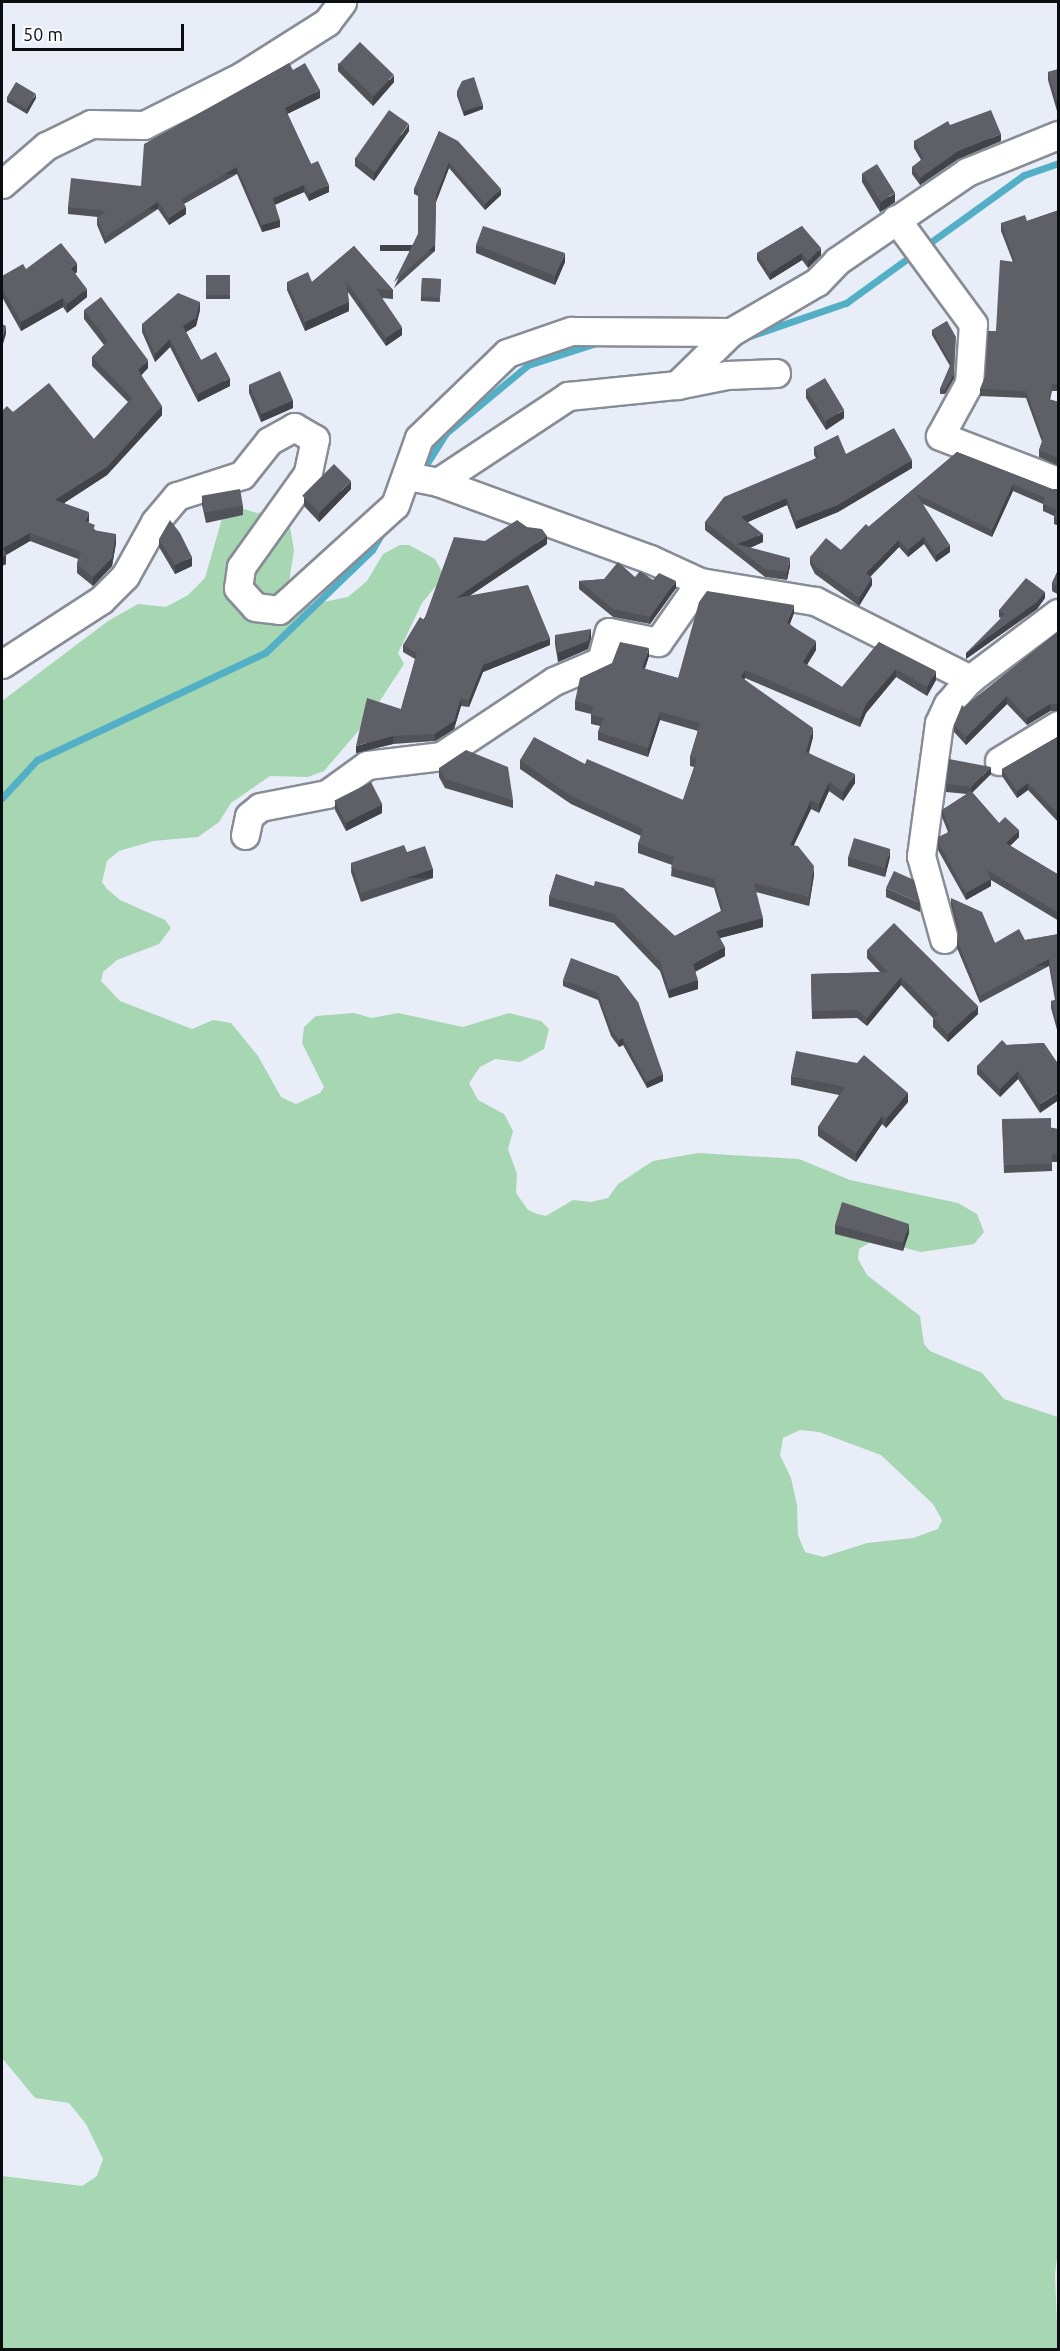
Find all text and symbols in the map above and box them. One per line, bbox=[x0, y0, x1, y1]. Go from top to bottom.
scale bar bbox=[15, 12, 188, 50]
text: 50 m bbox=[23, 24, 63, 44]

